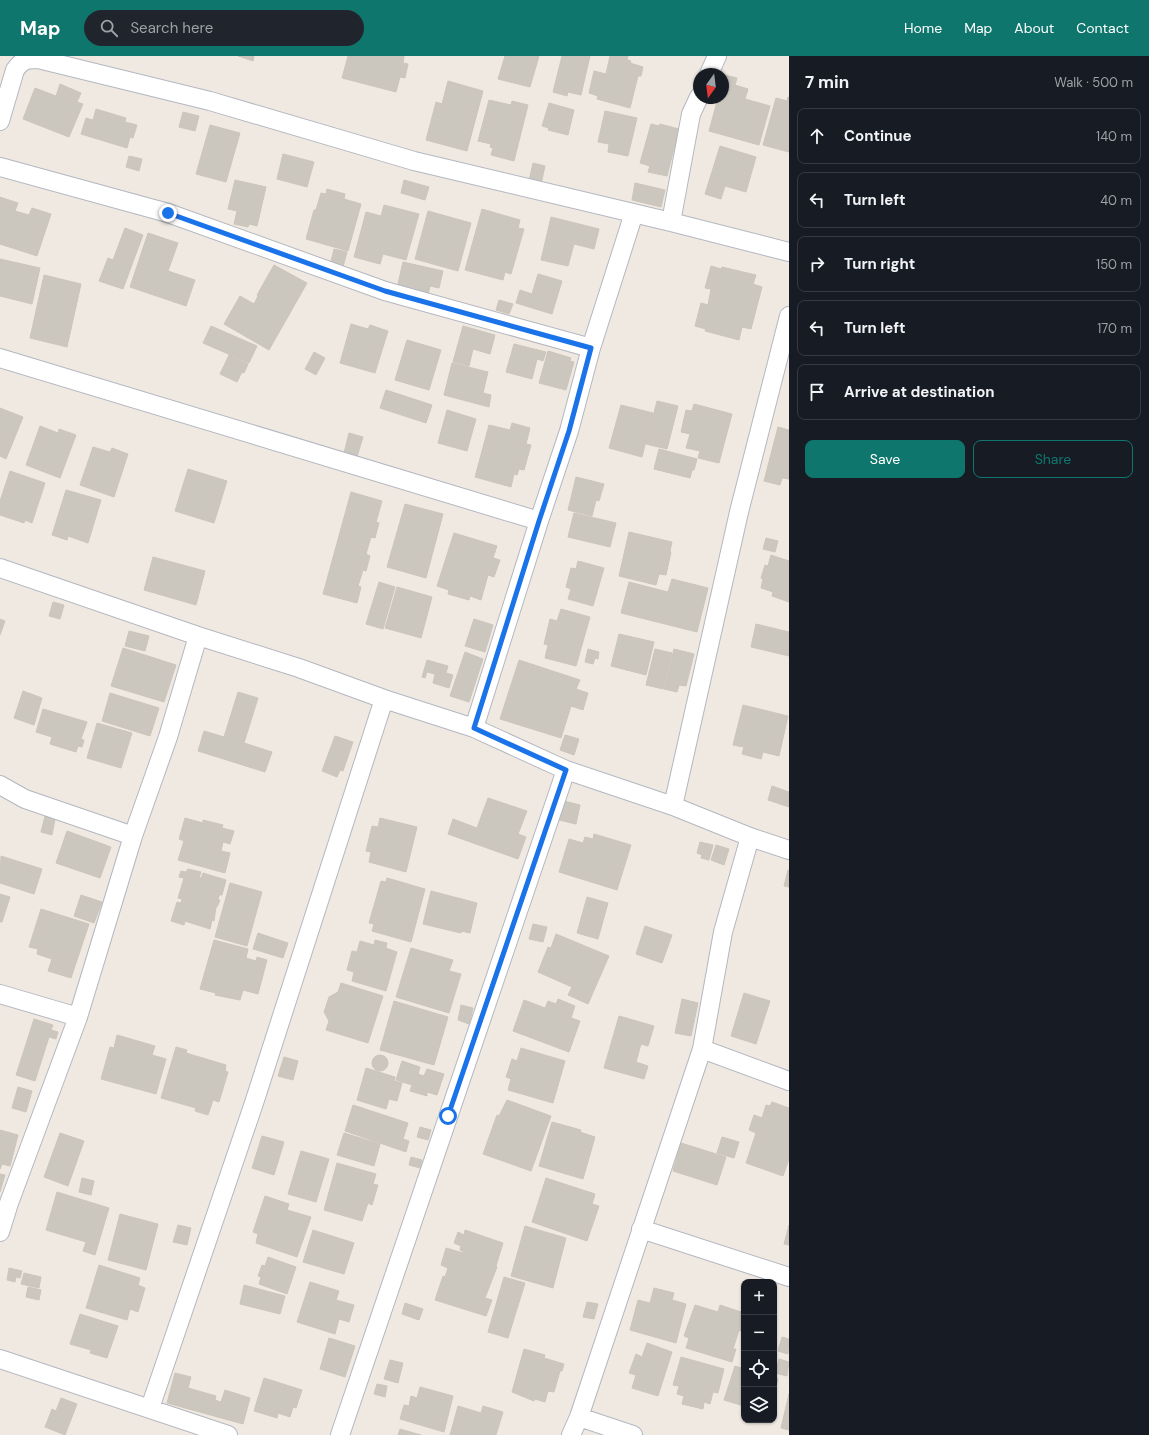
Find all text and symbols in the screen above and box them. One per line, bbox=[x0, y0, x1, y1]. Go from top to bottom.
search box bbox=[84, 10, 364, 46]
text: Map bbox=[20, 16, 60, 41]
icon: search bbox=[98, 17, 120, 39]
text: Search here bbox=[130, 18, 213, 38]
text: Home bbox=[904, 19, 942, 37]
text: Map bbox=[964, 19, 992, 37]
text: About bbox=[1014, 19, 1054, 37]
text: Contact bbox=[1076, 19, 1129, 37]
north arrow bbox=[693, 68, 729, 104]
text: 7 min bbox=[805, 71, 849, 93]
text: Walk · 500 m bbox=[1054, 74, 1133, 91]
icon: ahead bbox=[806, 125, 828, 147]
text: Continue bbox=[844, 126, 912, 146]
text: 140 m bbox=[1096, 128, 1132, 145]
icon: left bbox=[806, 189, 828, 211]
text: Turn left bbox=[844, 190, 905, 210]
text: 40 m bbox=[1100, 192, 1132, 209]
route end bbox=[159, 204, 177, 222]
icon: right bbox=[806, 253, 828, 275]
text: Turn right bbox=[844, 254, 915, 274]
text: 150 m bbox=[1096, 256, 1132, 273]
icon: left bbox=[806, 317, 828, 339]
text: Turn left bbox=[844, 318, 905, 338]
text: 170 m bbox=[1097, 320, 1132, 337]
icon: arrive bbox=[806, 381, 828, 403]
text: Arrive at destination bbox=[844, 382, 995, 402]
button: Save bbox=[805, 440, 965, 478]
button: Share bbox=[973, 440, 1133, 478]
route start bbox=[439, 1107, 457, 1125]
map controls bbox=[741, 1279, 777, 1423]
button: + bbox=[741, 1279, 777, 1315]
button: − bbox=[741, 1315, 777, 1351]
button: locate bbox=[741, 1351, 777, 1387]
button: layers bbox=[741, 1387, 777, 1423]

